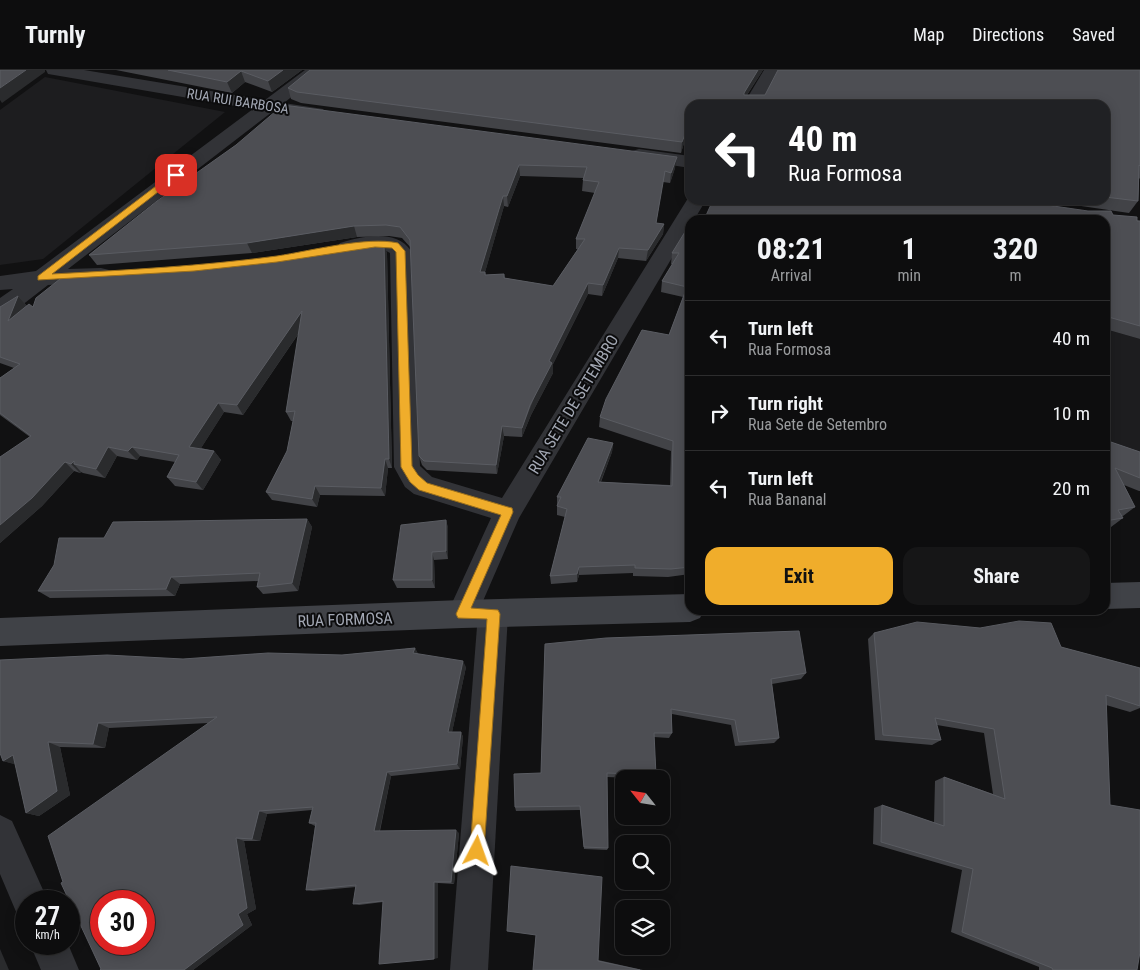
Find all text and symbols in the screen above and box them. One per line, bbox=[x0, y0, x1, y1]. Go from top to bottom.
text: Turnly bbox=[25, 21, 86, 49]
text: Map bbox=[913, 24, 944, 45]
text: Directions bbox=[972, 24, 1044, 45]
text: Saved bbox=[1072, 24, 1115, 45]
street label: RUA RUI BARBOSA bbox=[186, 85, 290, 117]
text: 40 m bbox=[788, 119, 857, 160]
icon: left bbox=[705, 120, 770, 185]
pin bbox=[155, 154, 197, 196]
icon: arrive bbox=[162, 161, 190, 189]
text: Rua Formosa bbox=[788, 161, 902, 186]
text: 08:21 bbox=[757, 231, 826, 266]
text: 1 bbox=[902, 231, 917, 266]
text: 320 bbox=[993, 231, 1038, 266]
text: Arrival bbox=[771, 266, 812, 285]
text: min bbox=[897, 266, 921, 285]
text: m bbox=[1009, 266, 1021, 285]
text: Turn left bbox=[748, 317, 813, 340]
icon: left bbox=[705, 324, 733, 352]
text: 40 m bbox=[1053, 327, 1090, 350]
street label: RUA SETE DE SETEMBRO bbox=[524, 331, 623, 477]
text: Rua Formosa bbox=[748, 340, 831, 359]
text: Turn right bbox=[748, 392, 823, 415]
icon: right bbox=[705, 399, 733, 427]
text: 10 m bbox=[1053, 402, 1090, 425]
text: Rua Sete de Setembro bbox=[748, 415, 887, 434]
text: Turn left bbox=[748, 467, 813, 490]
icon: left bbox=[705, 474, 733, 502]
text: 20 m bbox=[1053, 477, 1090, 500]
text: Rua Bananal bbox=[748, 490, 826, 509]
button: Exit bbox=[705, 547, 893, 605]
button: Share bbox=[903, 547, 1090, 605]
street label: RUA FORMOSA bbox=[297, 608, 393, 631]
north arrow bbox=[615, 770, 670, 825]
map controls bbox=[615, 770, 670, 955]
position arrow bbox=[450, 824, 502, 876]
button: search bbox=[615, 835, 670, 890]
speed limit sign: 30 bbox=[90, 890, 155, 955]
button: layers bbox=[615, 900, 670, 955]
text: 27 bbox=[35, 902, 60, 931]
text: km/h bbox=[35, 928, 60, 942]

